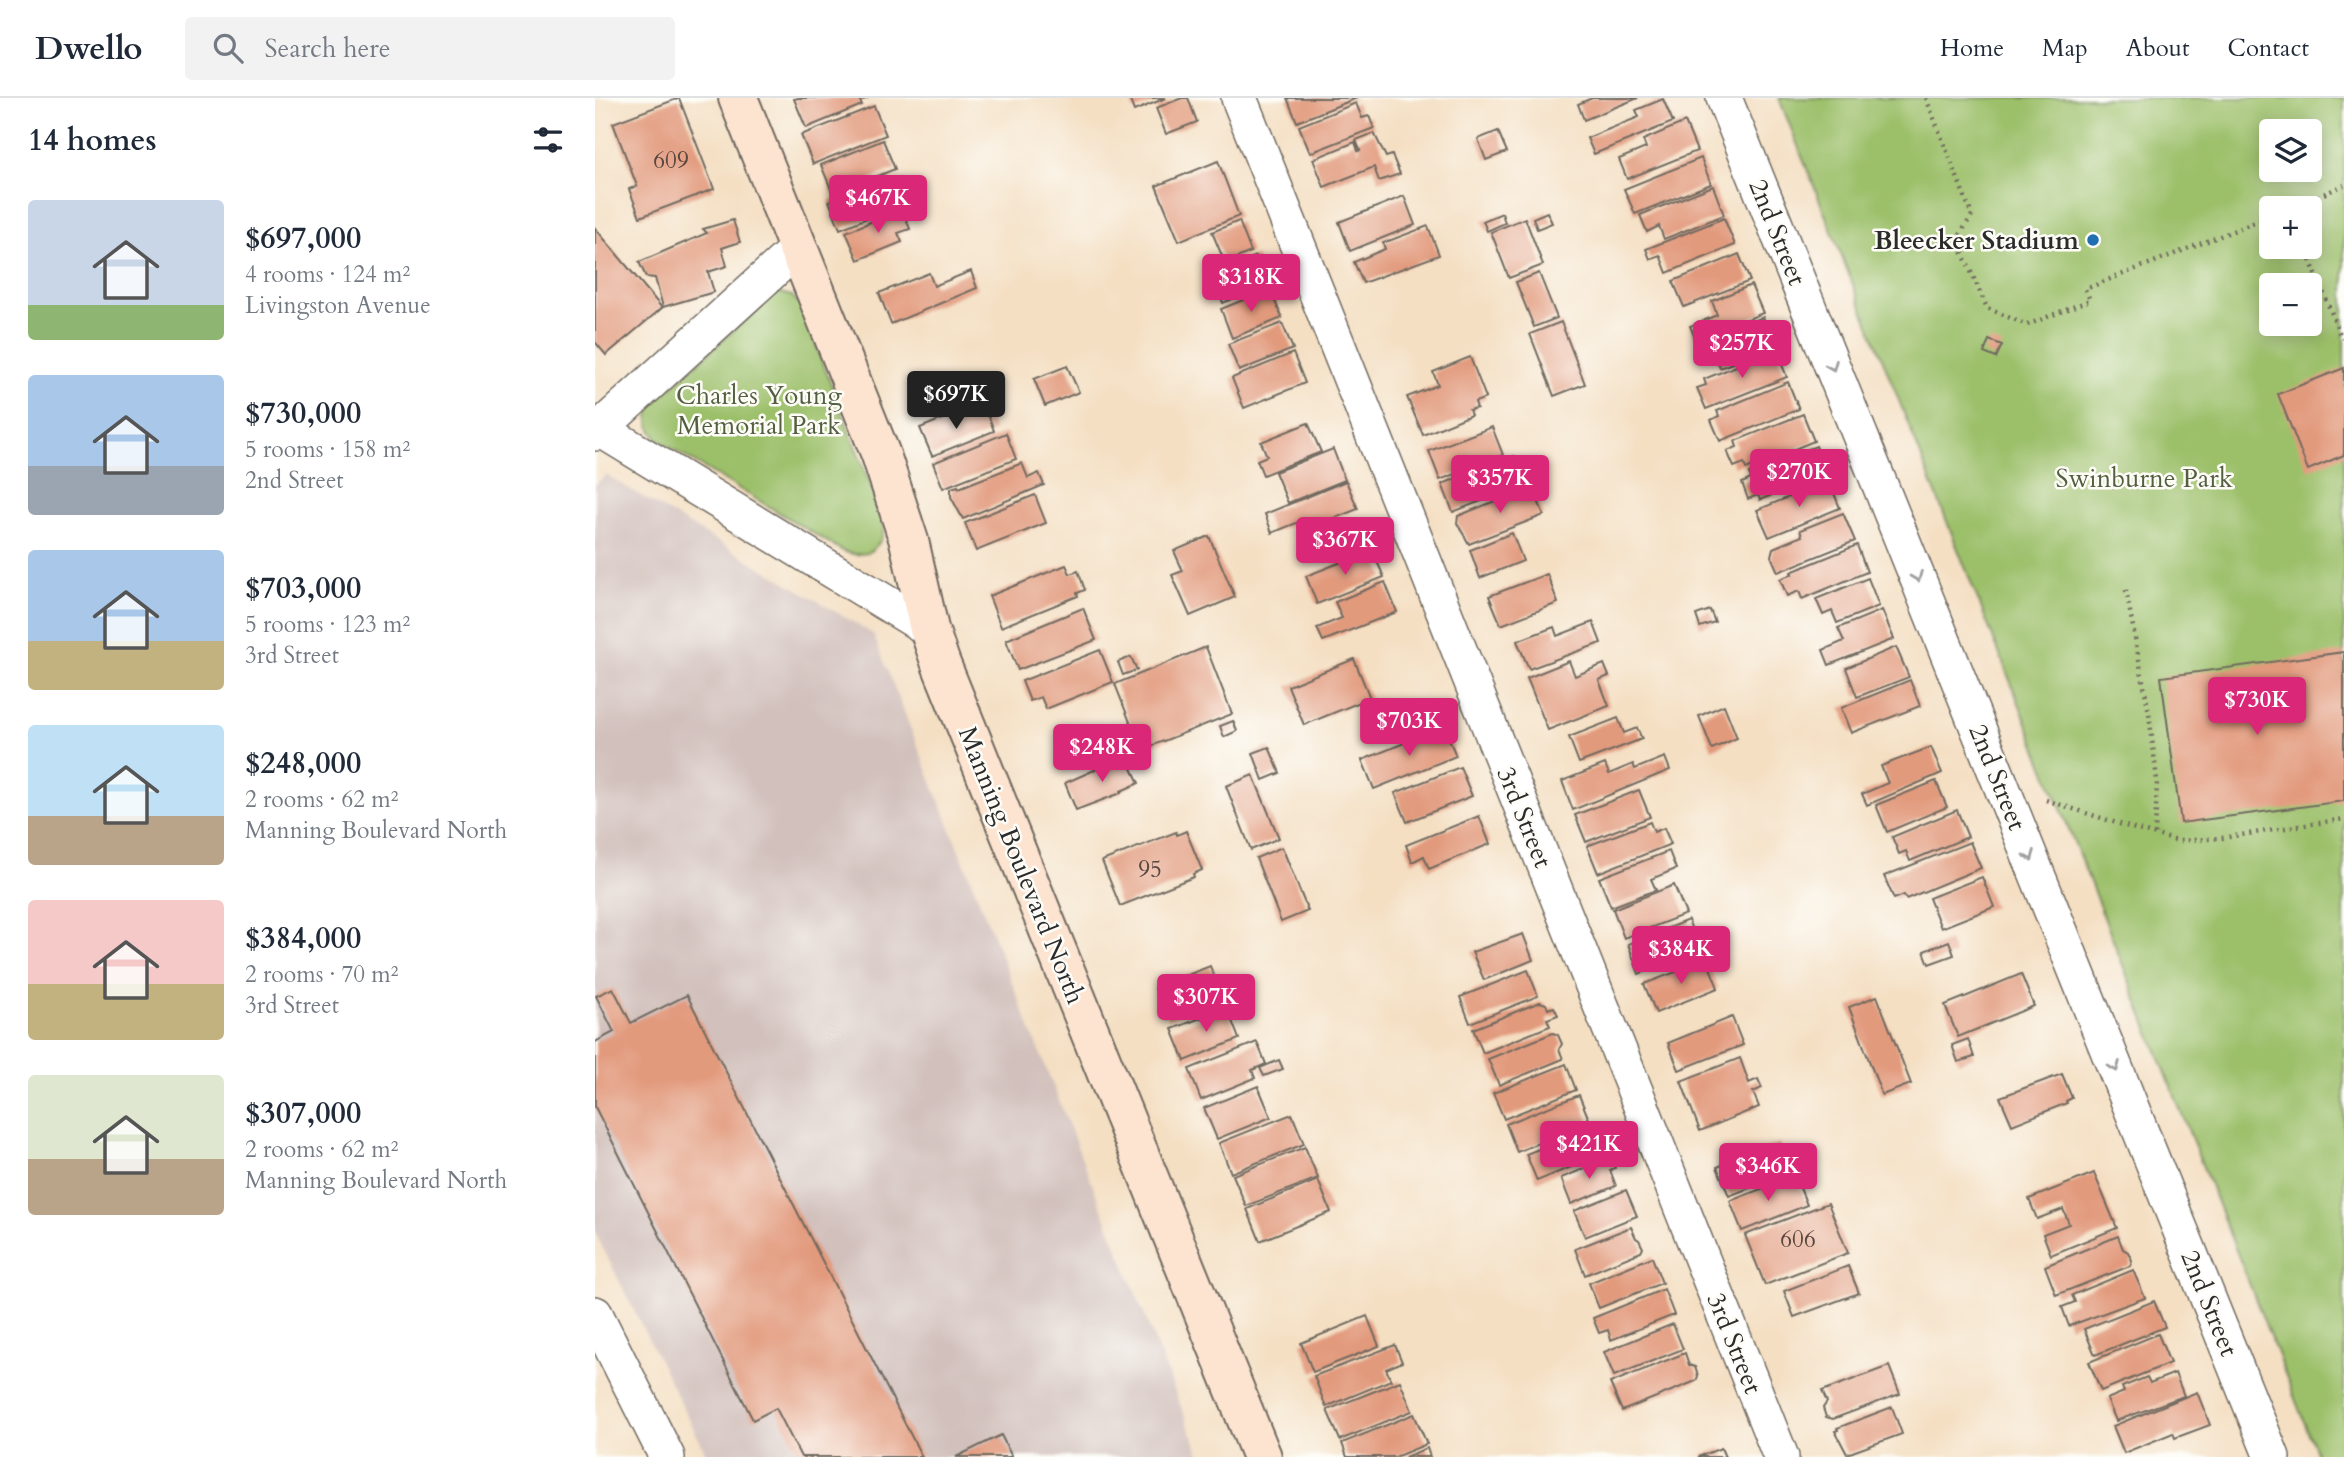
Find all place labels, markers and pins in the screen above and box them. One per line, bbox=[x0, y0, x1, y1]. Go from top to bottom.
pin: $467K bbox=[829, 176, 927, 235]
place label: Bleecker Stadium bbox=[1874, 223, 2079, 258]
marker: Bleecker Stadium bbox=[2085, 232, 2101, 248]
pin: $318K bbox=[1202, 254, 1300, 314]
pin: $257K bbox=[1693, 320, 1791, 380]
pin: $697K bbox=[907, 372, 1005, 431]
pin: $270K bbox=[1750, 450, 1848, 509]
pin: $357K bbox=[1451, 456, 1549, 515]
pin: $367K bbox=[1296, 518, 1394, 577]
pin: $730K bbox=[2208, 678, 2306, 737]
pin: $703K bbox=[1360, 698, 1458, 758]
pin: $248K bbox=[1053, 724, 1151, 784]
pin: $384K bbox=[1632, 926, 1730, 986]
pin: $307K bbox=[1157, 974, 1255, 1034]
pin: $421K bbox=[1540, 1122, 1638, 1181]
pin: $346K bbox=[1719, 1144, 1817, 1203]

